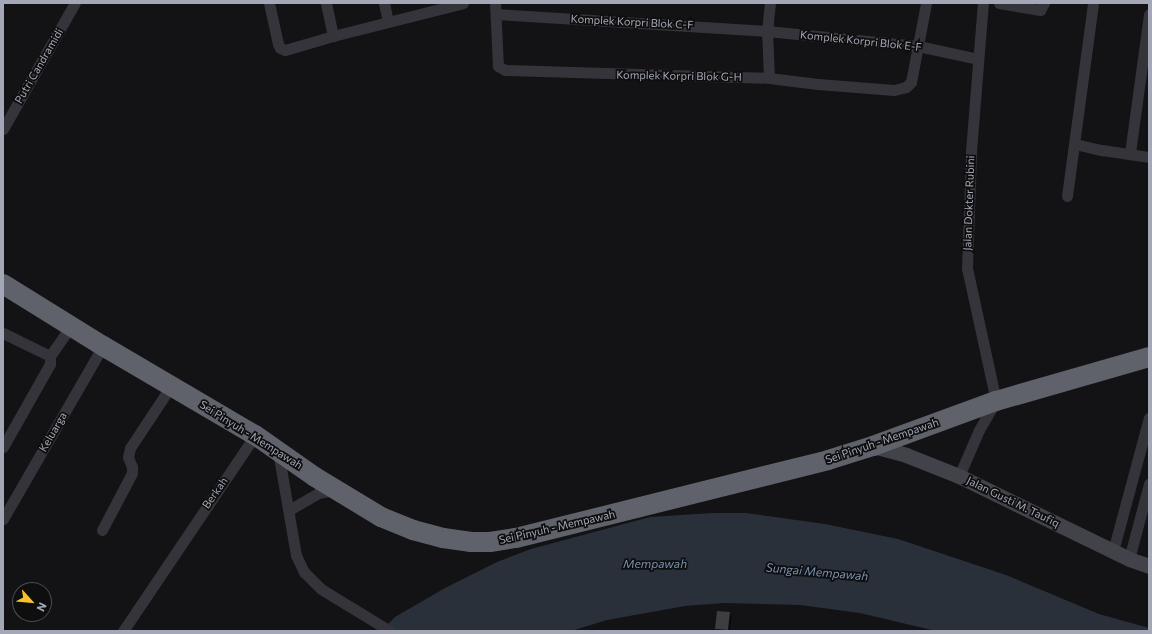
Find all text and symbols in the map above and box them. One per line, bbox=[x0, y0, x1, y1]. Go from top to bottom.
street label: Komplek Korpri Blok C-F bbox=[570, 12, 694, 32]
street label: Putri Candramidi bbox=[12, 26, 66, 106]
street label: Komplek Korpri Blok E-F bbox=[800, 28, 922, 54]
street label: Komplek Korpri Blok G-H bbox=[616, 68, 742, 84]
street label: Jalan Dokter Rubini bbox=[961, 155, 977, 251]
street label: Sei Pinyuh - Mempawah bbox=[197, 398, 305, 472]
street label: Keluarga bbox=[36, 410, 70, 454]
street label: Sei Pinyuh - Mempawah bbox=[824, 415, 940, 467]
street label: Jalan Gusti M. Taufiq bbox=[965, 474, 1061, 530]
street label: Berkah bbox=[199, 475, 231, 511]
street label: Sei Pinyuh - Mempawah bbox=[498, 507, 616, 547]
water label: Mempawah bbox=[623, 557, 687, 571]
water label: Sungai Mempawah bbox=[765, 560, 869, 584]
north arrow bbox=[12, 582, 52, 622]
text: N bbox=[35, 601, 50, 614]

